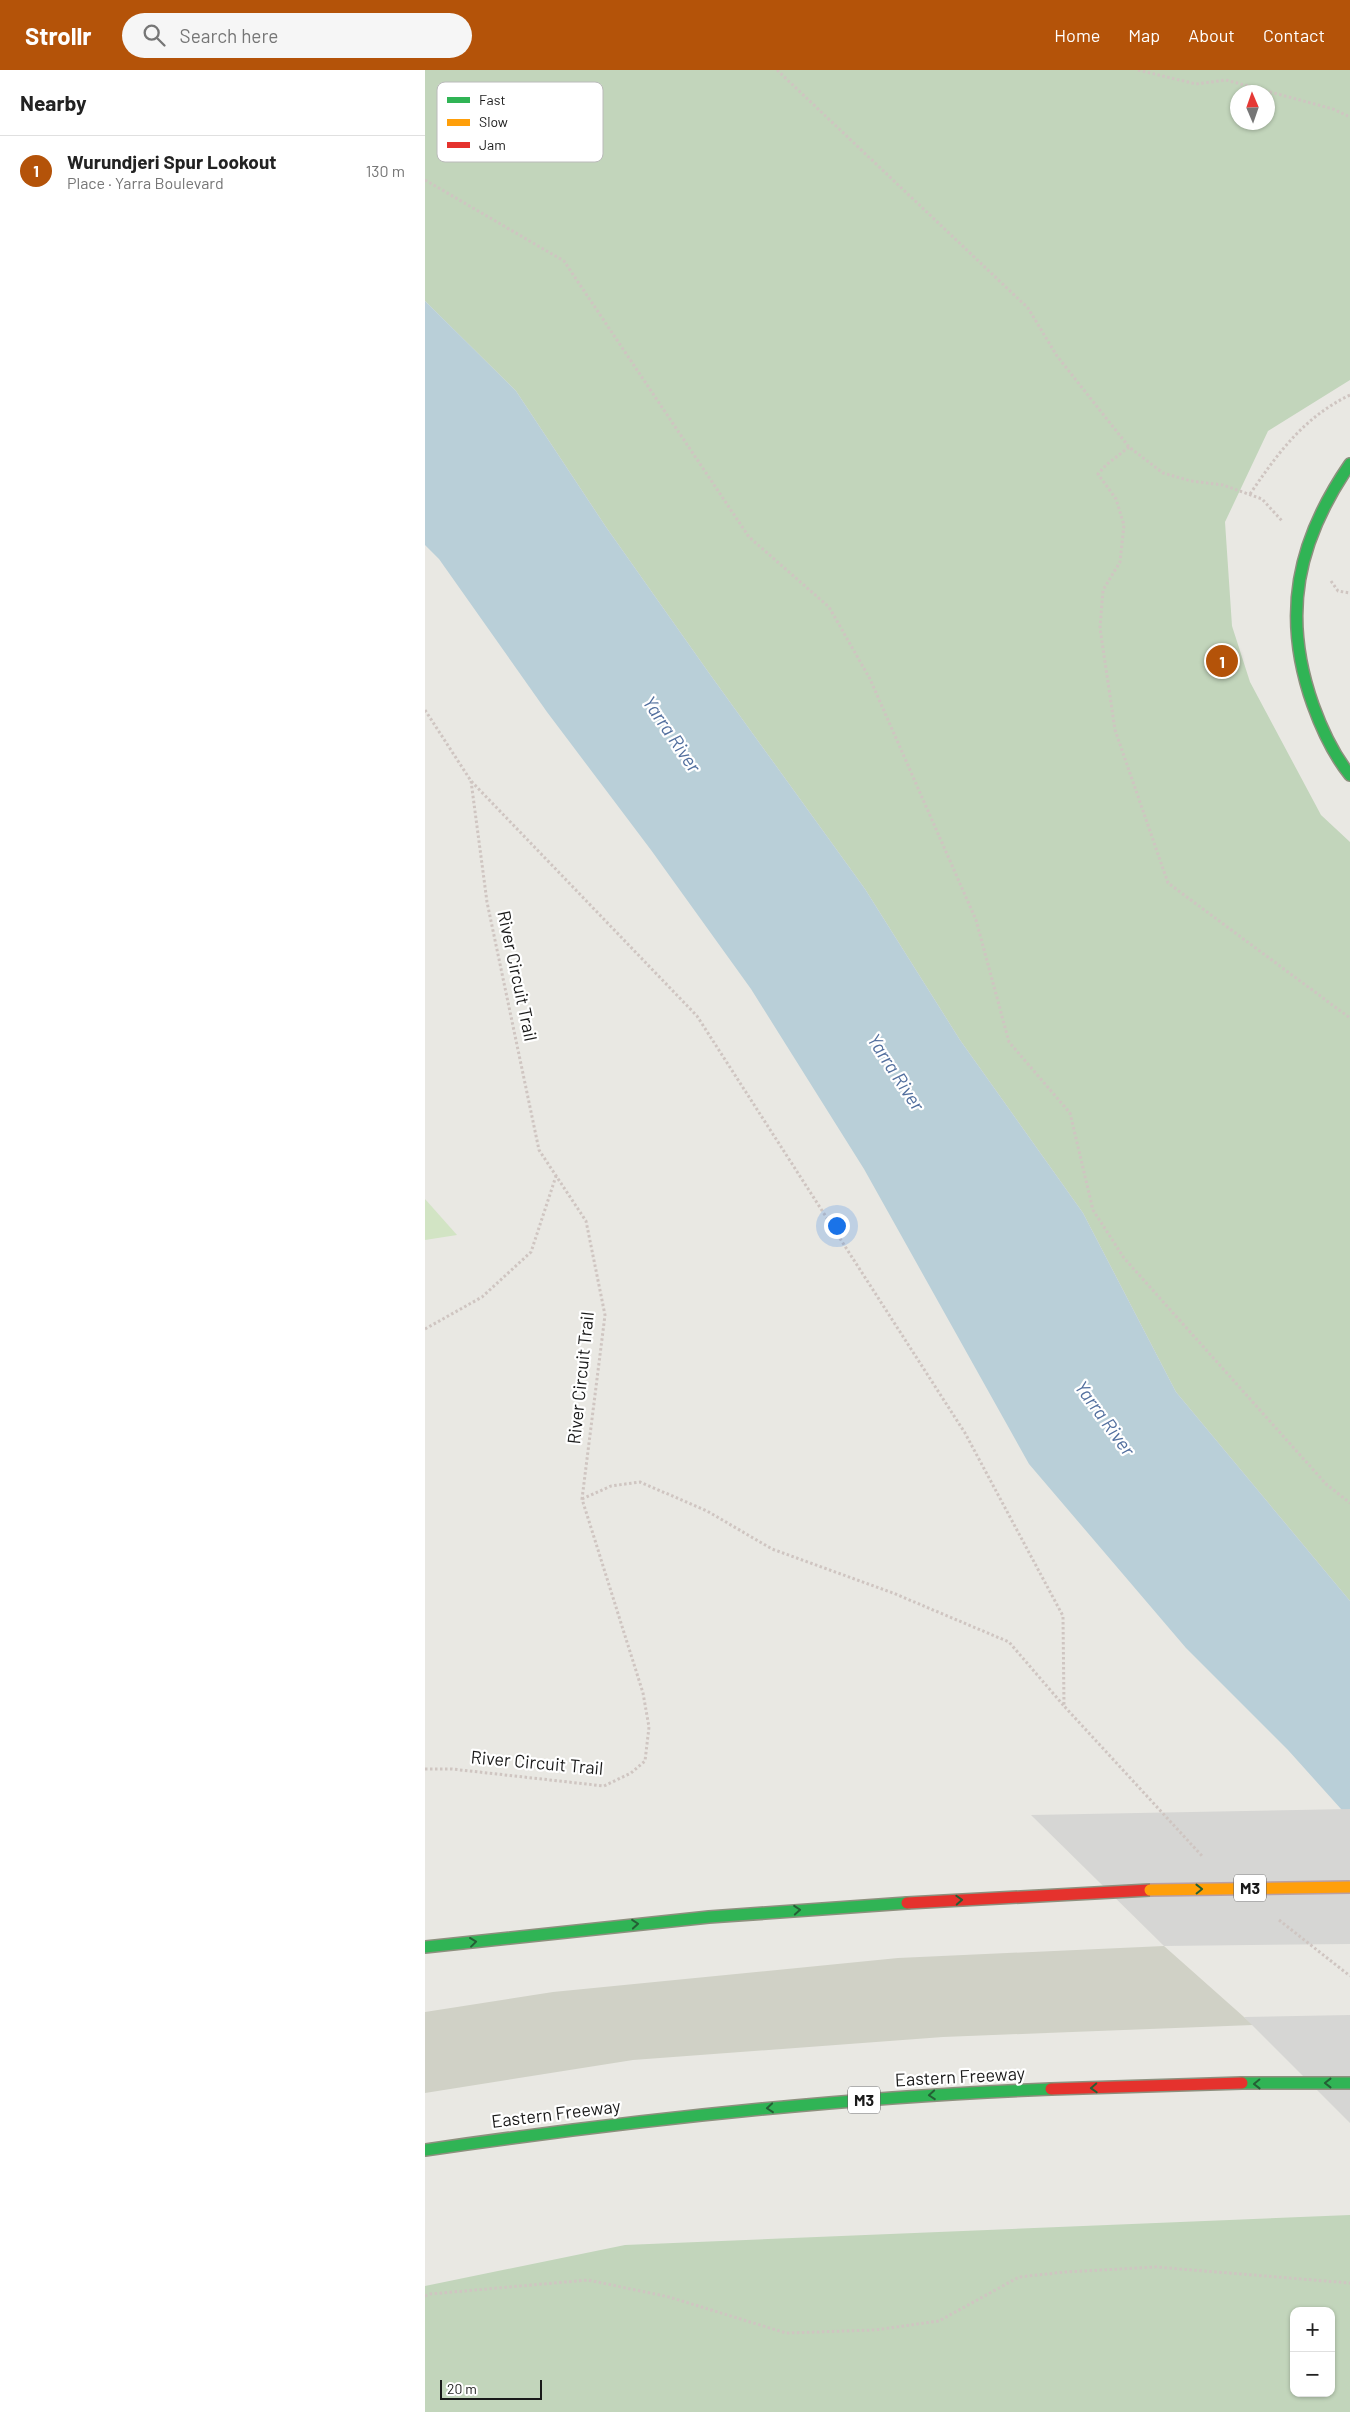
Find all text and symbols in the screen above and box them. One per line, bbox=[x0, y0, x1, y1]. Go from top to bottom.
search box bbox=[122, 13, 472, 58]
text: Strollr bbox=[25, 21, 92, 50]
icon: search bbox=[140, 21, 168, 49]
text: Search here bbox=[180, 24, 278, 47]
text: Home bbox=[1054, 24, 1100, 46]
text: Map bbox=[1128, 24, 1160, 46]
text: About bbox=[1188, 24, 1235, 46]
text: Contact bbox=[1263, 24, 1325, 46]
legend bbox=[437, 82, 603, 162]
north arrow bbox=[1230, 85, 1275, 130]
text: Nearby bbox=[20, 90, 86, 115]
text: Fast bbox=[479, 91, 505, 108]
text: Slow bbox=[479, 113, 508, 130]
text: Jam bbox=[479, 136, 506, 153]
text: Wurundjeri Spur Lookout bbox=[67, 150, 276, 173]
text: 1 bbox=[33, 161, 39, 180]
text: 130 m bbox=[366, 161, 405, 180]
text: Place · Yarra Boulevard bbox=[67, 173, 224, 192]
pin: 1 bbox=[1206, 642, 1238, 680]
water label: Yarra River bbox=[639, 691, 707, 777]
street label: River Circuit Trail bbox=[493, 908, 543, 1043]
water label: Yarra River bbox=[863, 1029, 930, 1116]
your location bbox=[824, 1213, 850, 1239]
street label: River Circuit Trail bbox=[562, 1311, 598, 1445]
water label: Yarra River bbox=[1071, 1376, 1141, 1461]
street label: River Circuit Trail bbox=[470, 1745, 604, 1779]
road number: M3 bbox=[1234, 1875, 1266, 1902]
one-way arrow bbox=[1195, 1884, 1203, 1895]
one-way arrow bbox=[955, 1894, 963, 1905]
one-way arrow bbox=[793, 1905, 801, 1916]
one-way arrow bbox=[631, 1919, 639, 1930]
one-way arrow bbox=[469, 1937, 478, 1947]
street label: Eastern Freeway bbox=[894, 2062, 1025, 2090]
one-way arrow bbox=[1323, 2078, 1331, 2088]
one-way arrow bbox=[1252, 2079, 1260, 2089]
one-way arrow bbox=[1090, 2082, 1098, 2093]
road number: M3 bbox=[848, 2086, 880, 2114]
one-way arrow bbox=[928, 2089, 936, 2100]
street label: Eastern Freeway bbox=[490, 2094, 622, 2132]
one-way arrow bbox=[766, 2102, 774, 2113]
map controls bbox=[1290, 2307, 1335, 2397]
button: + bbox=[1290, 2307, 1335, 2352]
button: − bbox=[1290, 2352, 1335, 2397]
scale bar bbox=[440, 2377, 543, 2400]
text: 20 m bbox=[447, 2380, 477, 2397]

